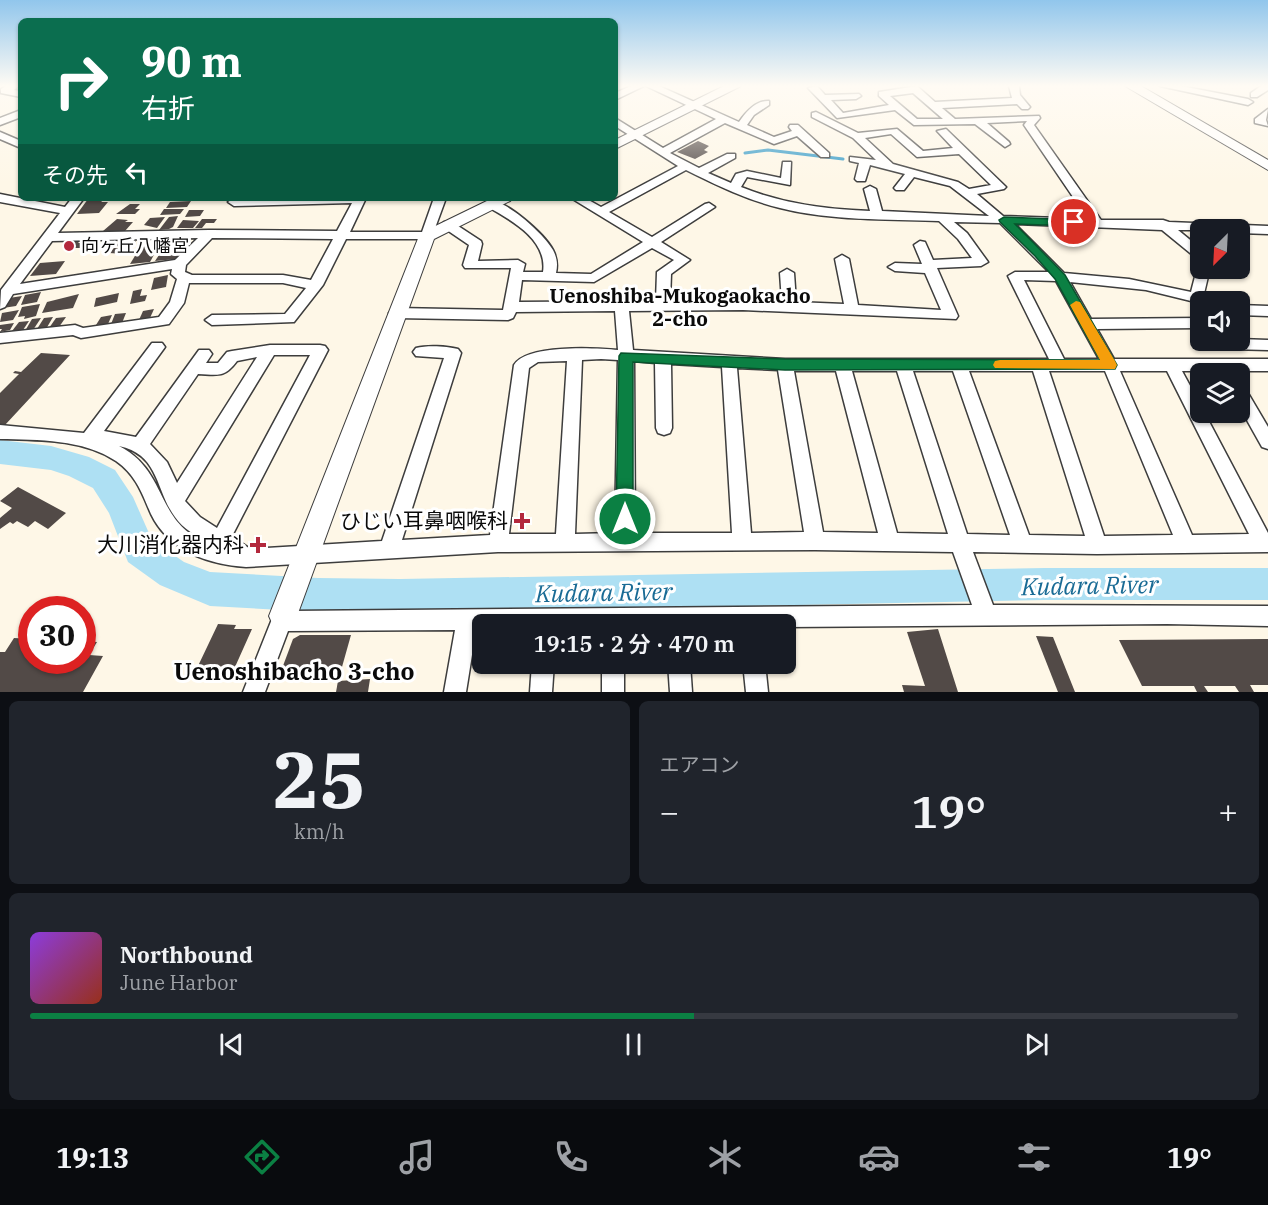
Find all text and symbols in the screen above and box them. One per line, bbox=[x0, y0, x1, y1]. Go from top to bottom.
text: 90 m bbox=[141, 34, 242, 89]
icon: right bbox=[42, 42, 120, 120]
text: 右折 bbox=[141, 90, 195, 125]
icon: left bbox=[120, 156, 153, 189]
text: その先 bbox=[42, 160, 108, 189]
pin bbox=[1048, 196, 1099, 247]
icon: arrive bbox=[1057, 205, 1090, 238]
north arrow bbox=[1190, 219, 1250, 279]
map controls bbox=[1190, 219, 1250, 423]
place label: 向ヶ丘八幡宮 bbox=[81, 234, 189, 257]
marker: 向ヶ丘八幡宮 bbox=[62, 239, 76, 253]
district label: Uenoshiba-Mukogaokacho 2-cho bbox=[549, 282, 811, 332]
button: sound bbox=[1190, 291, 1250, 351]
button: layers bbox=[1190, 363, 1250, 423]
position arrow bbox=[593, 487, 657, 551]
place label: ひじい耳鼻咽喉科 bbox=[340, 506, 508, 534]
marker: ひじい耳鼻咽喉科 bbox=[513, 512, 531, 530]
place label: 大川消化器内科 bbox=[97, 530, 244, 558]
marker: 大川消化器内科 bbox=[249, 536, 267, 554]
water label: Kudara River bbox=[1020, 568, 1160, 602]
water label: Kudara River bbox=[534, 575, 674, 609]
speed limit sign: 30 bbox=[18, 596, 96, 674]
text: 19:15 · 2 分 · 470 m bbox=[533, 629, 735, 658]
district label: Uenoshibacho 3-cho bbox=[173, 655, 415, 687]
text: 25 bbox=[272, 728, 366, 829]
text: エアコン bbox=[660, 751, 740, 778]
text: 19° bbox=[911, 782, 986, 840]
text: − bbox=[660, 790, 679, 833]
text: + bbox=[1218, 790, 1238, 833]
text: km/h bbox=[294, 818, 345, 845]
text: Northbound bbox=[120, 940, 253, 969]
text: June Harbor bbox=[120, 969, 237, 996]
icon: previous bbox=[215, 1028, 248, 1061]
icon: pause bbox=[617, 1028, 650, 1061]
icon: next bbox=[1020, 1028, 1053, 1061]
icon: directions bbox=[241, 1136, 283, 1178]
icon: music bbox=[396, 1136, 438, 1178]
icon: phone bbox=[550, 1136, 592, 1178]
icon: climate bbox=[704, 1136, 746, 1178]
icon: car bbox=[858, 1136, 900, 1178]
icon: filters bbox=[1013, 1136, 1055, 1178]
text: 19:13 bbox=[56, 1140, 129, 1175]
text: 19° bbox=[1167, 1140, 1212, 1175]

